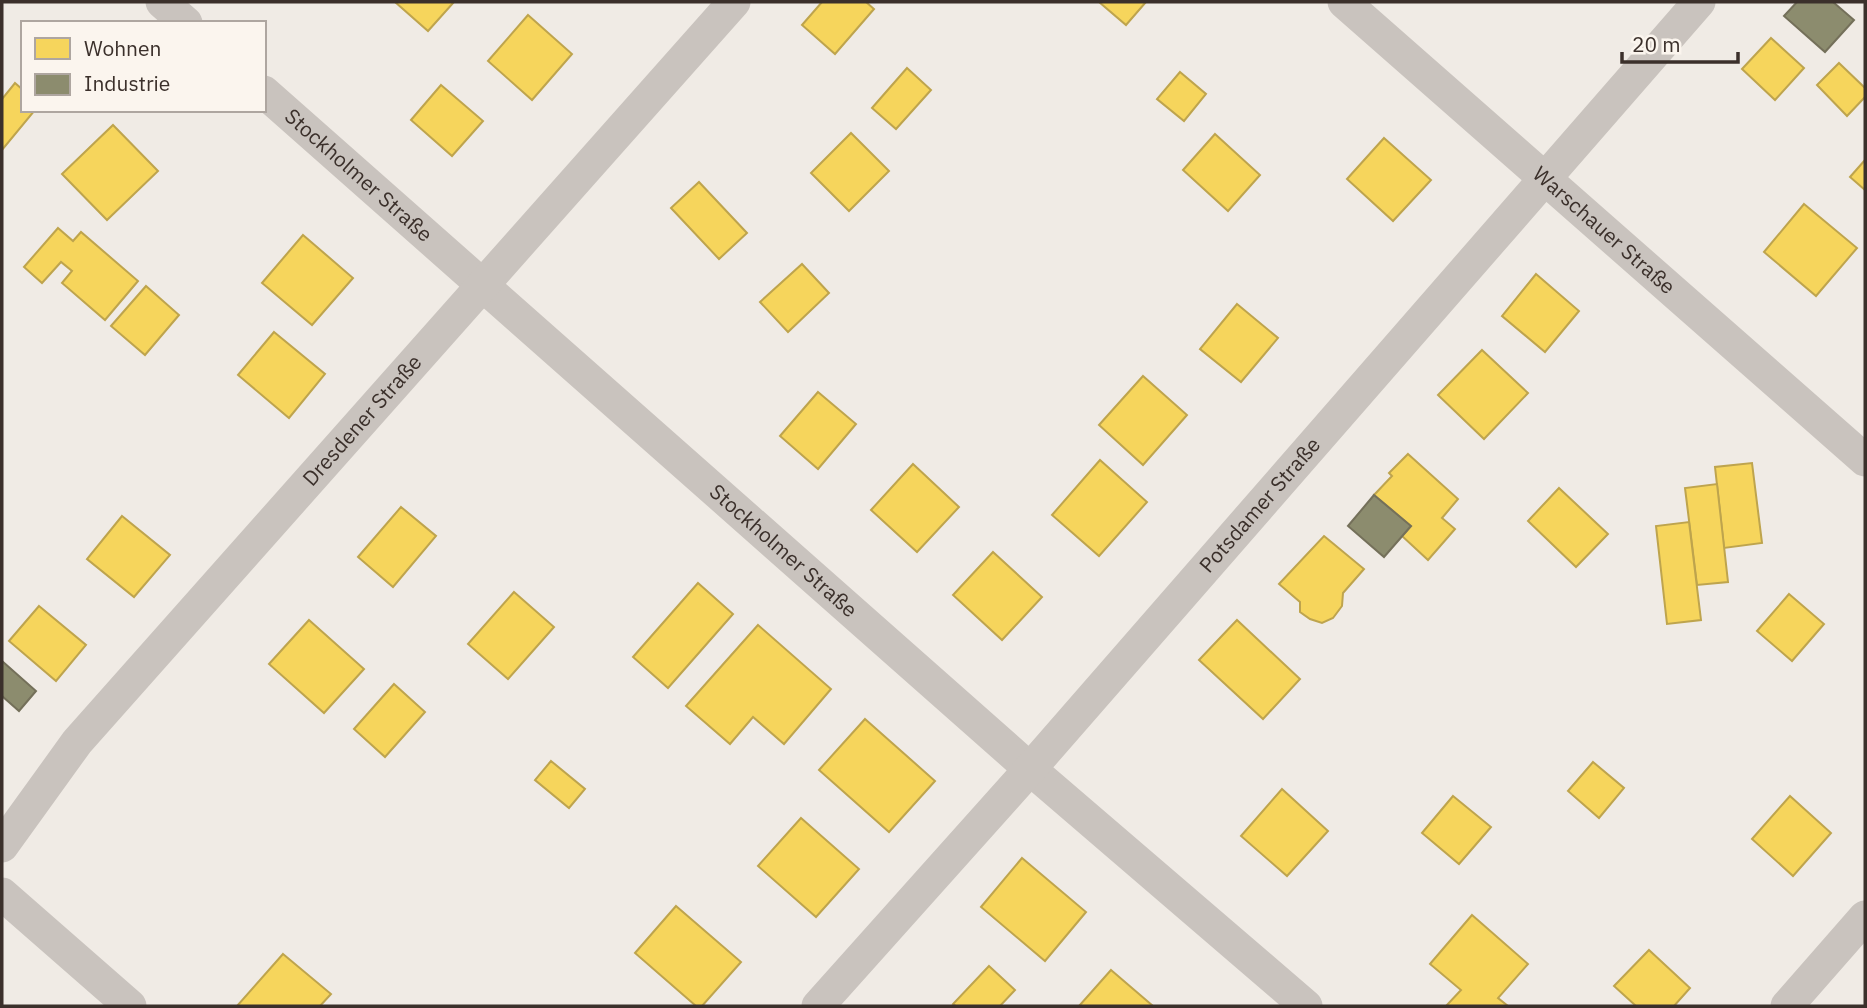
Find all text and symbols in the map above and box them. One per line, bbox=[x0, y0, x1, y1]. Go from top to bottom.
legend bbox=[21, 21, 266, 112]
scale bar bbox=[1622, 21, 1738, 65]
text: 20 m bbox=[1632, 30, 1681, 58]
text: Wohnen bbox=[84, 34, 161, 62]
text: Industrie bbox=[84, 69, 170, 97]
street label: Stockholmer Straße bbox=[279, 102, 439, 248]
street label: Warschauer Straße bbox=[1527, 159, 1682, 300]
street label: Dresdener Straße bbox=[296, 348, 427, 492]
street label: Potsdamer Straße bbox=[1193, 431, 1326, 578]
street label: Stockholmer Straße bbox=[704, 477, 864, 623]

